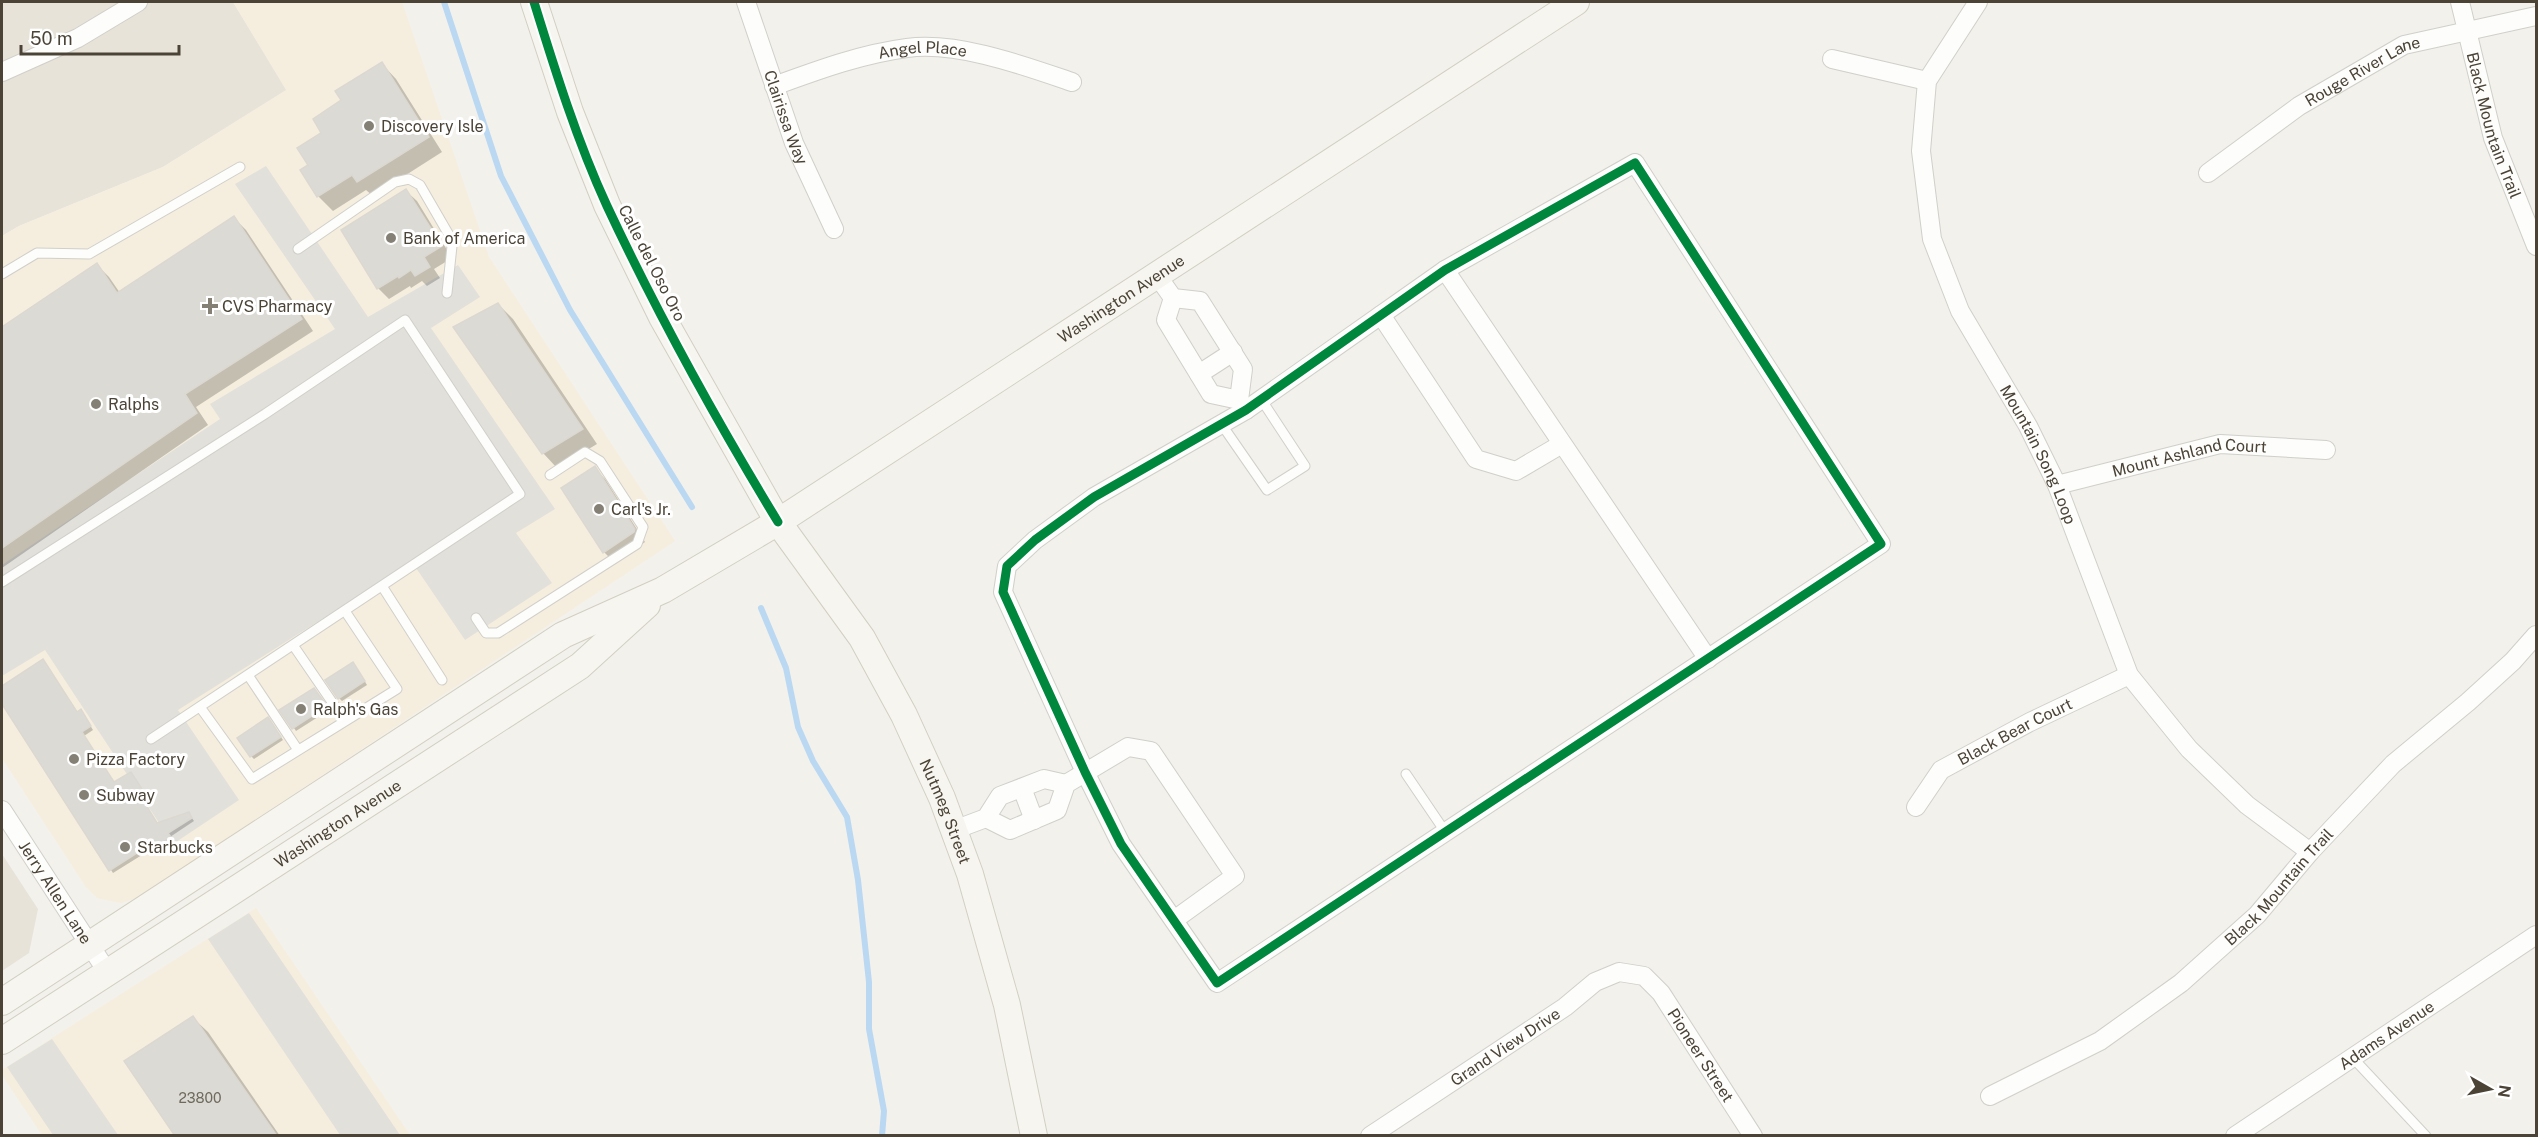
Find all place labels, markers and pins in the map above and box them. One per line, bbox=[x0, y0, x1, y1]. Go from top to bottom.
place label: Discovery Isle bbox=[381, 117, 484, 136]
marker: Discovery Isle bbox=[362, 119, 376, 133]
place label: Bank of America bbox=[403, 229, 525, 248]
marker: Bank of America bbox=[384, 231, 398, 245]
place label: CVS Pharmacy bbox=[222, 297, 333, 316]
marker: CVS Pharmacy bbox=[203, 299, 217, 313]
place label: Ralphs bbox=[108, 395, 159, 414]
marker: Ralphs bbox=[89, 397, 103, 411]
place label: Carl's Jr. bbox=[611, 500, 671, 519]
marker: Carl's Jr. bbox=[592, 502, 606, 516]
place label: Ralph's Gas bbox=[313, 700, 398, 719]
marker: Ralph's Gas bbox=[294, 702, 308, 716]
place label: Pizza Factory bbox=[86, 750, 186, 769]
marker: Pizza Factory bbox=[67, 752, 81, 766]
place label: Subway bbox=[96, 786, 155, 805]
marker: Subway bbox=[77, 788, 91, 802]
place label: Starbucks bbox=[137, 838, 213, 857]
marker: Starbucks bbox=[118, 840, 132, 854]

